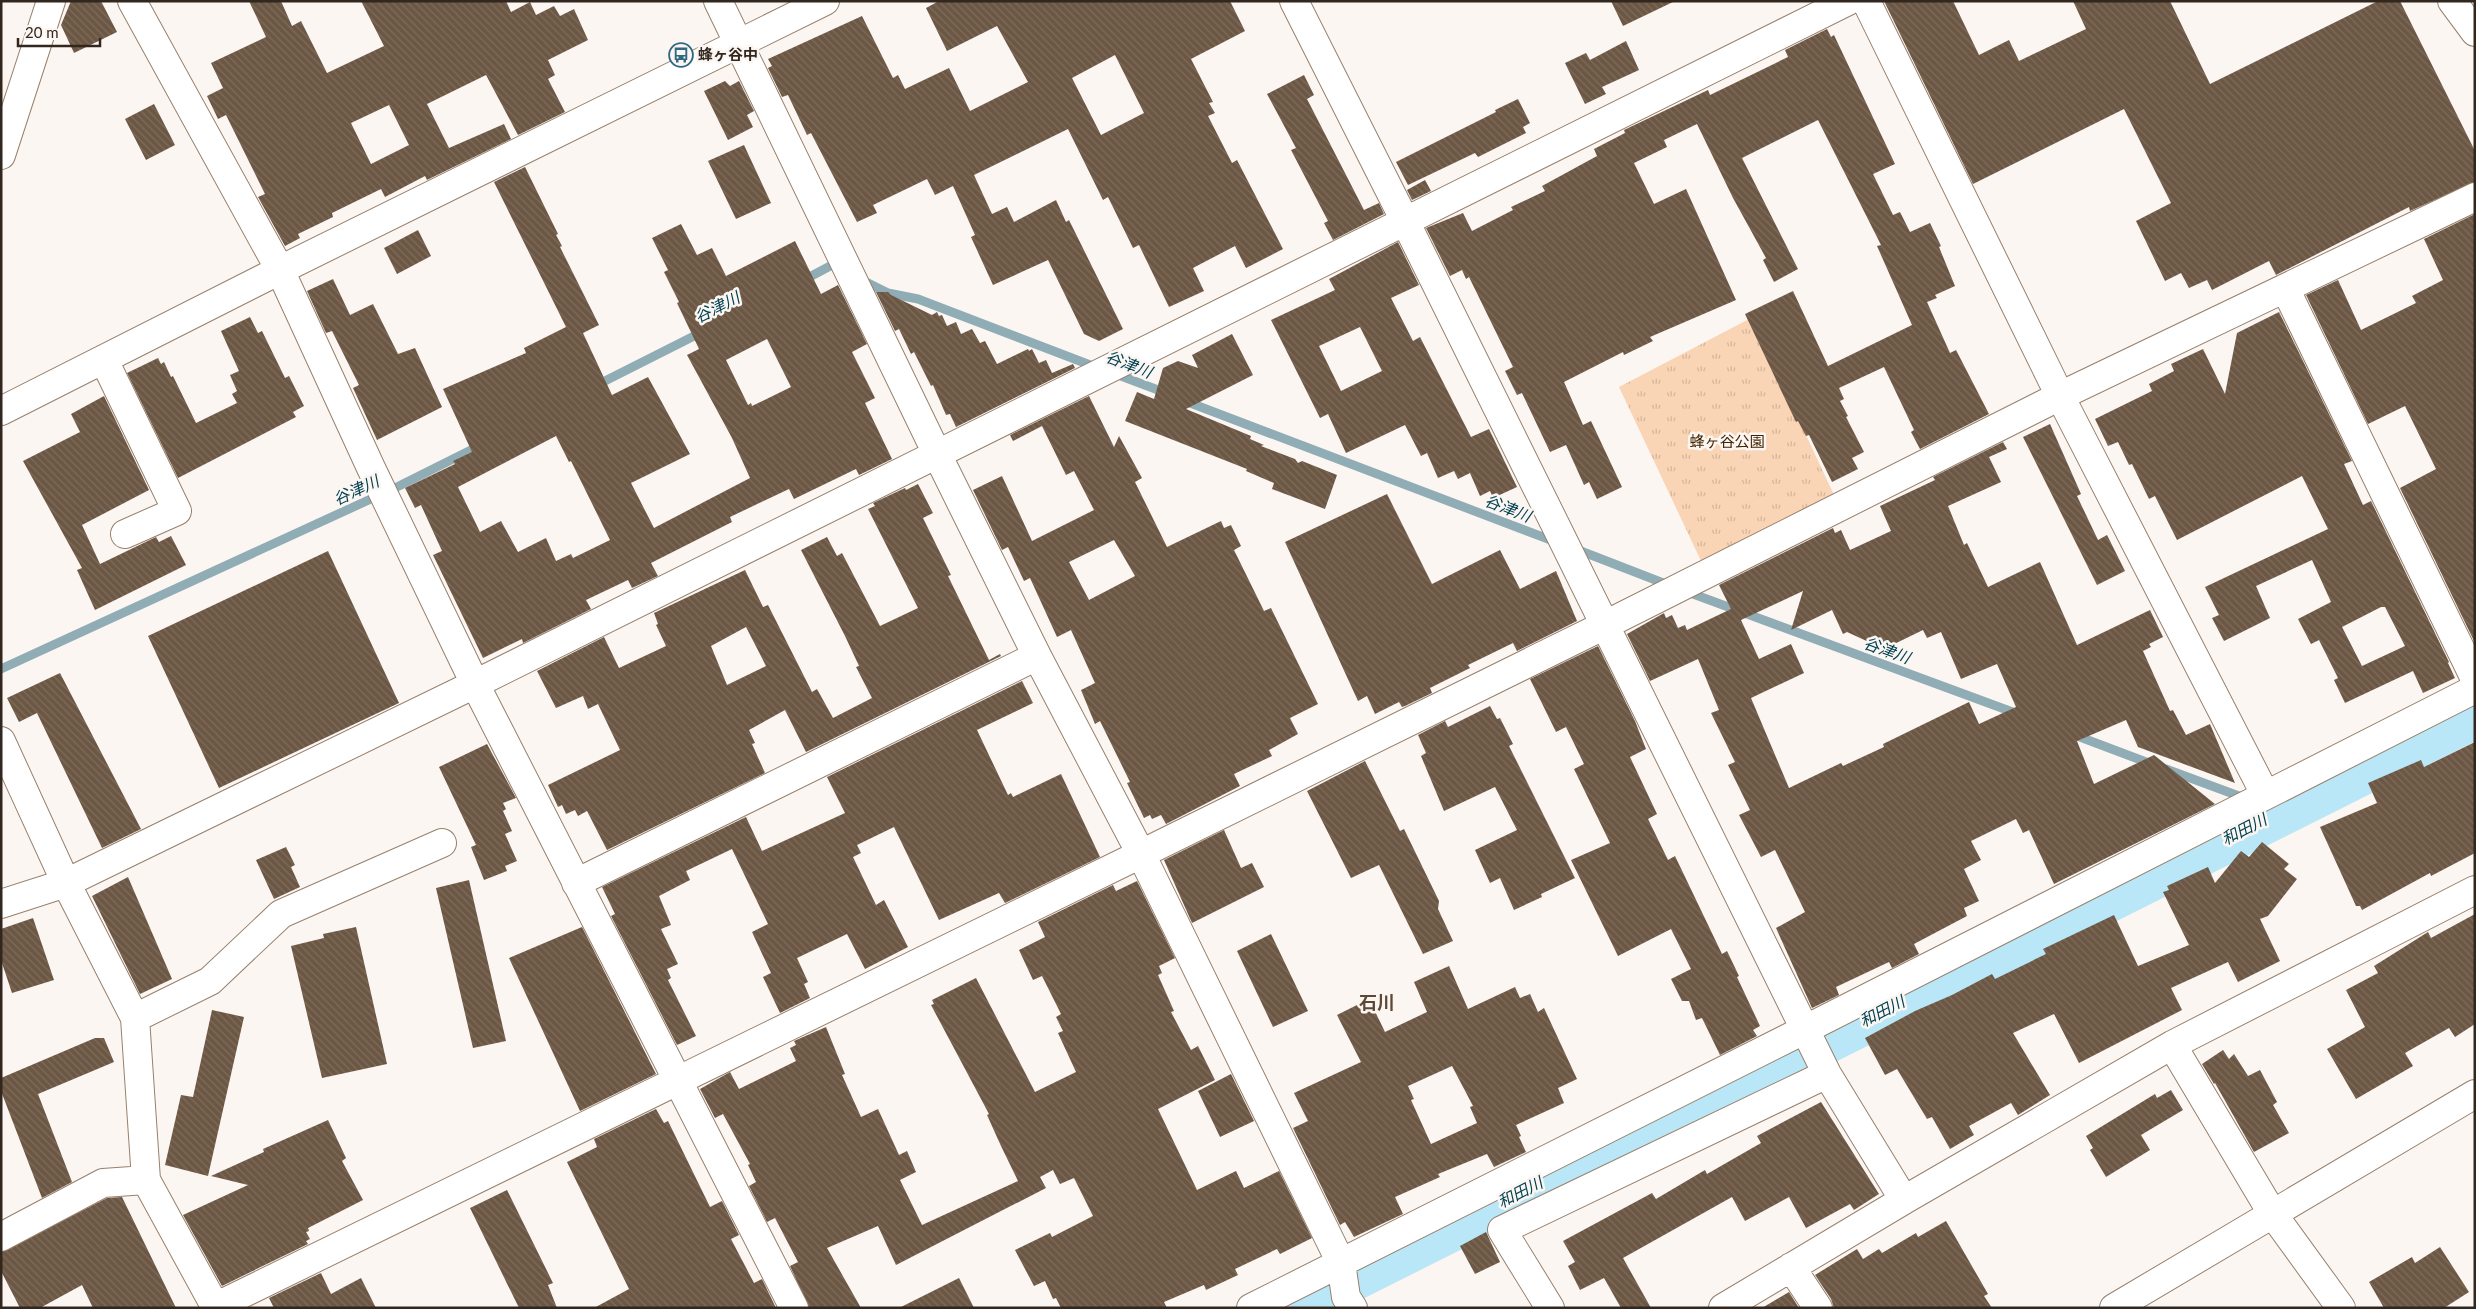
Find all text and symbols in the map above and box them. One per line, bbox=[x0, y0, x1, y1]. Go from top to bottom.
scale bar bbox=[18, 15, 100, 47]
text: 20 m bbox=[25, 23, 59, 41]
bus stop icon: 蜂ヶ谷中 bbox=[668, 42, 694, 68]
place label: 蜂ヶ谷中 bbox=[698, 45, 758, 63]
water label: 谷津川 bbox=[691, 286, 744, 326]
water label: 谷津川 bbox=[1103, 346, 1157, 382]
park label: 蜂ヶ谷公園 bbox=[1689, 432, 1765, 450]
water label: 谷津川 bbox=[330, 470, 383, 508]
water label: 谷津川 bbox=[1482, 490, 1536, 526]
water label: 谷津川 bbox=[1861, 632, 1915, 667]
water label: 和田川 bbox=[2218, 808, 2271, 848]
water label: 和田川 bbox=[1856, 990, 1909, 1030]
district label: 石川 bbox=[1359, 991, 1395, 1013]
water label: 和田川 bbox=[1494, 1171, 1547, 1211]

